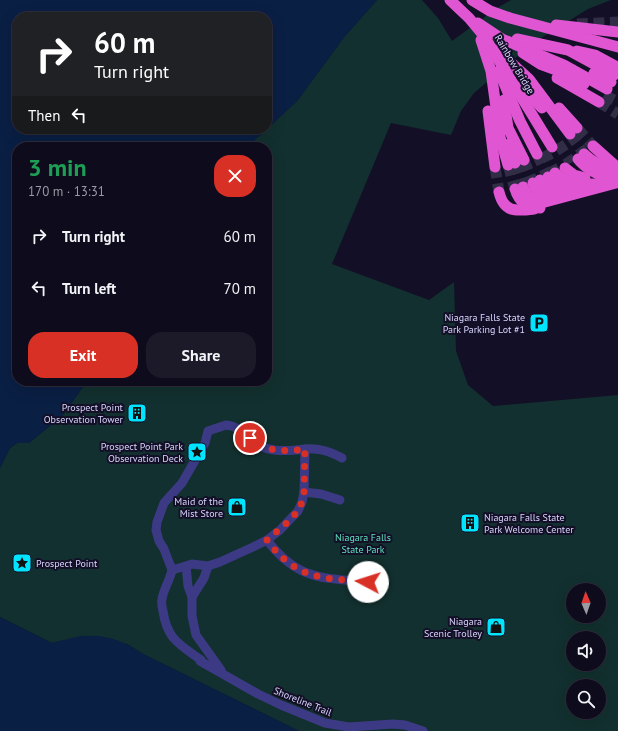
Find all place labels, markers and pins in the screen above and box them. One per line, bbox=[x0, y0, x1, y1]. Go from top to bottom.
place label: Niagara Falls State Park Parking Lot #1 bbox=[443, 311, 525, 336]
parking icon: Niagara Falls State Park Parking Lot #1 bbox=[528, 312, 550, 334]
place label: Prospect Point Observation Tower bbox=[44, 401, 124, 426]
building icon: Prospect Point Observation Tower bbox=[126, 402, 148, 424]
pin bbox=[233, 421, 267, 455]
place label: Prospect Point Park Observation Deck bbox=[101, 440, 183, 465]
place icon: Prospect Point Park Observation Deck bbox=[186, 441, 208, 463]
place label: Maid of the Mist Store bbox=[174, 495, 223, 520]
shop icon: Maid of the Mist Store bbox=[226, 496, 248, 518]
place label: Niagara Falls State Park Welcome Center bbox=[484, 511, 574, 536]
building icon: Niagara Falls State Park Welcome Center bbox=[459, 512, 481, 534]
place icon: Prospect Point bbox=[11, 552, 33, 574]
place label: Prospect Point bbox=[36, 557, 98, 570]
place label: Niagara Scenic Trolley bbox=[424, 615, 482, 640]
shop icon: Niagara Scenic Trolley bbox=[485, 616, 507, 638]

